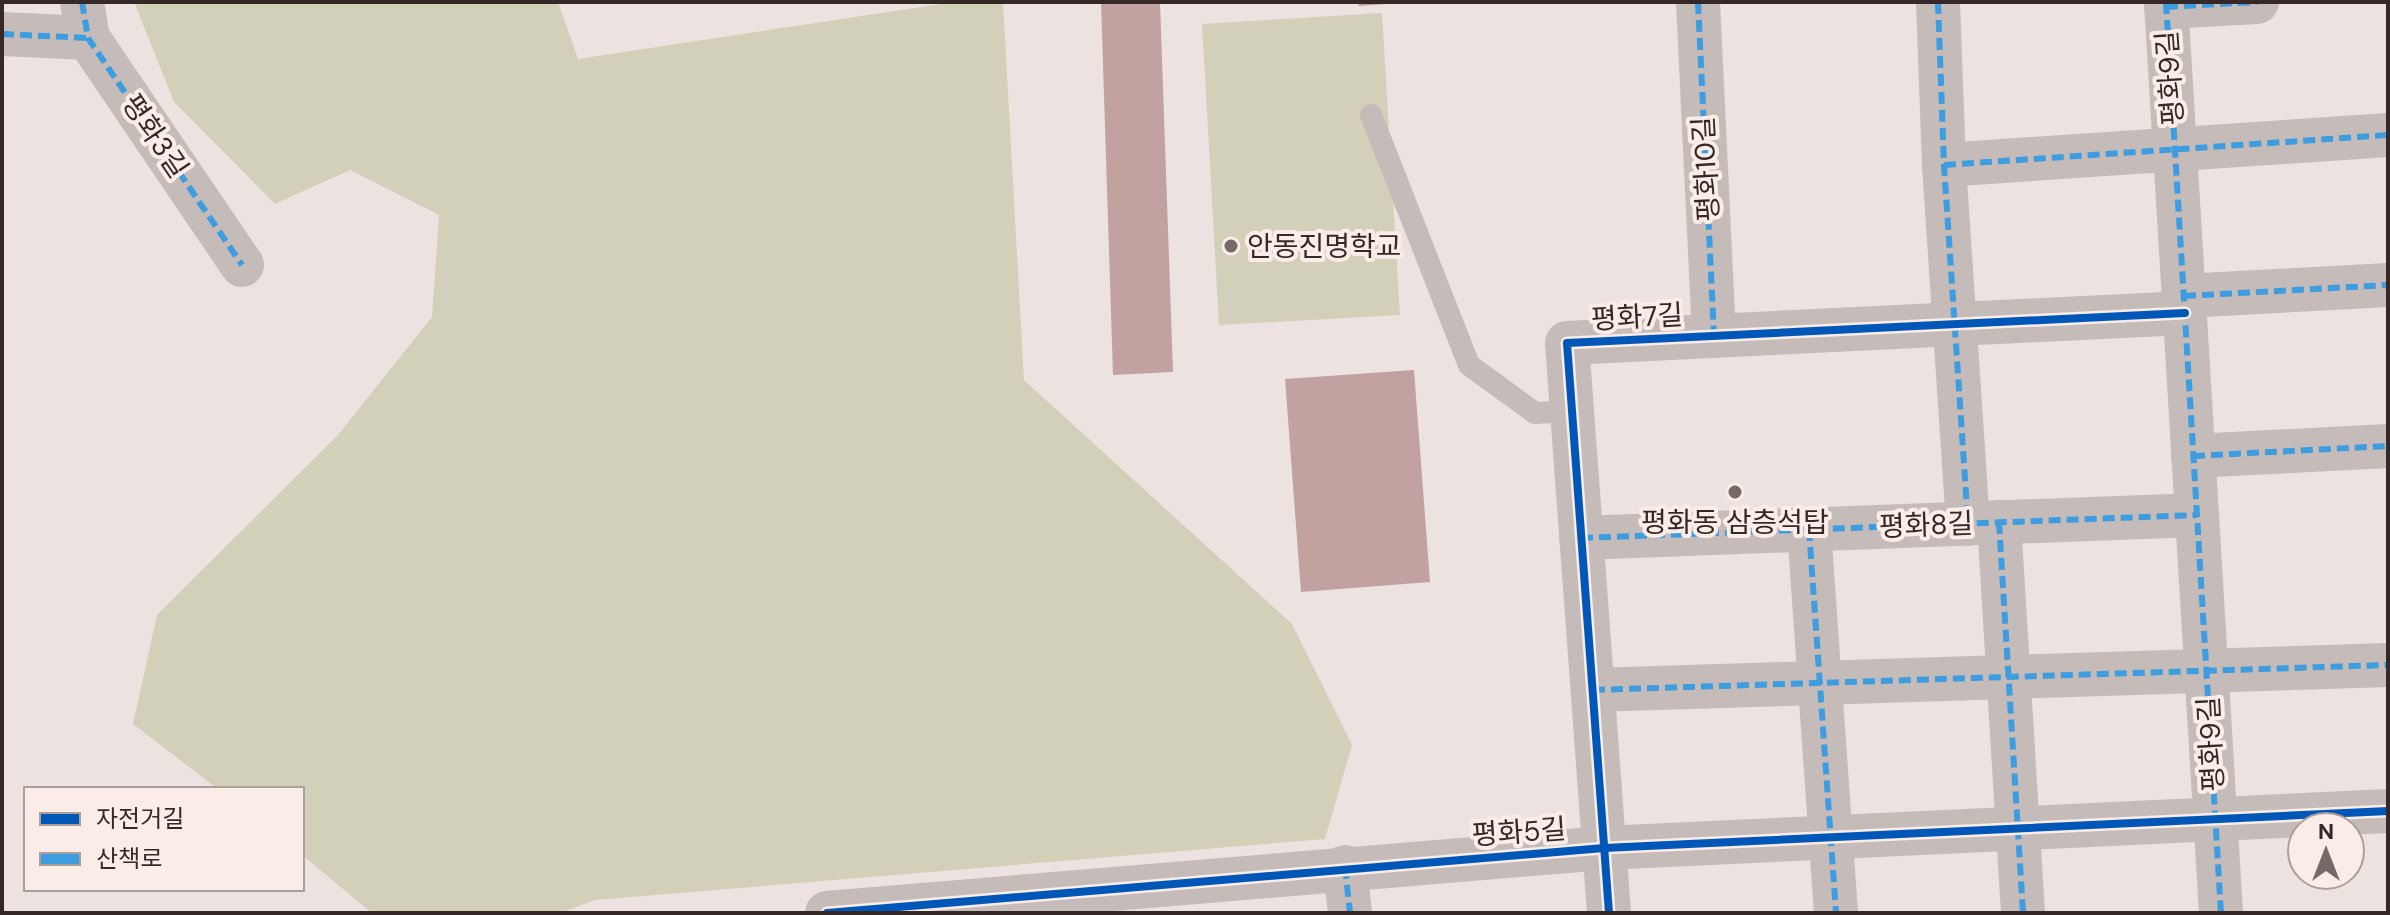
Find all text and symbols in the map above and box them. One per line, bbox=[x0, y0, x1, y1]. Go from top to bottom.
street label: 평화9길 bbox=[2148, 29, 2192, 127]
street label: 평화3길 bbox=[113, 87, 197, 185]
street label: 평화10길 bbox=[1685, 116, 1727, 222]
place label: 안동진명학교 bbox=[1247, 228, 1402, 265]
marker: 안동진명학교 bbox=[1222, 237, 1240, 255]
street label: 평화7길 bbox=[1590, 296, 1684, 338]
marker: 평화동 삼층석탑 bbox=[1726, 483, 1744, 501]
place label: 평화동 삼층석탑 bbox=[1641, 504, 1829, 541]
street label: 평화8길 bbox=[1878, 505, 1974, 545]
street label: 평화9길 bbox=[2190, 696, 2232, 792]
legend bbox=[24, 787, 304, 891]
text: 자전거길 bbox=[96, 803, 184, 834]
street label: 평화5길 bbox=[1471, 810, 1567, 854]
north arrow bbox=[2286, 811, 2366, 891]
text: N bbox=[2318, 817, 2334, 846]
text: 산책로 bbox=[96, 843, 162, 874]

